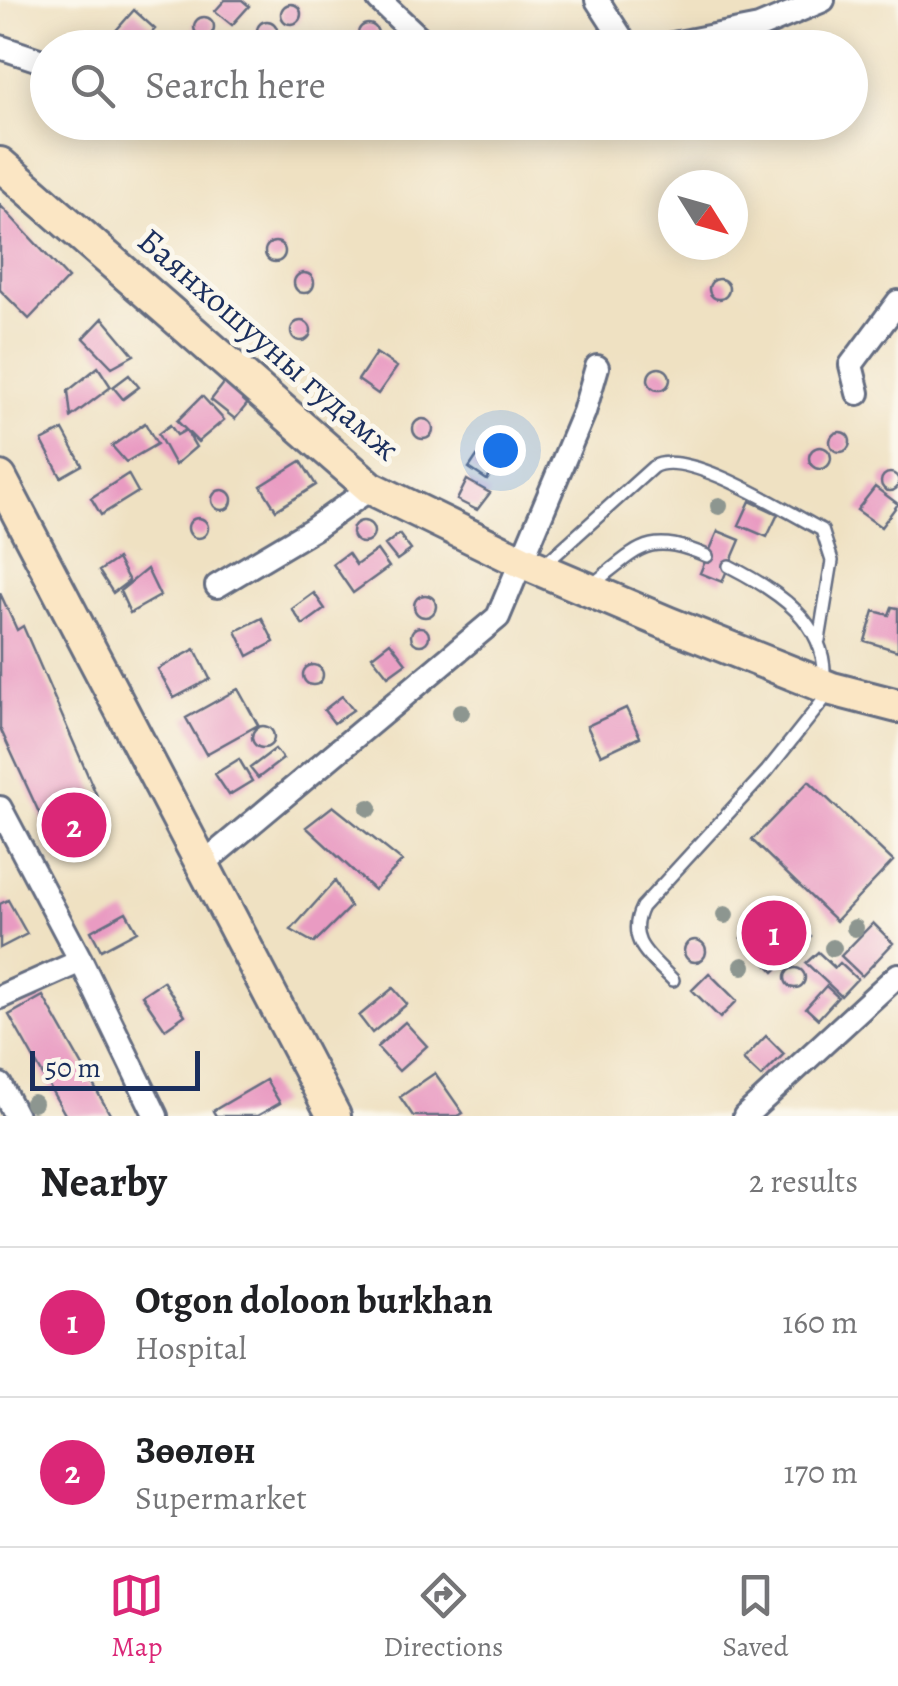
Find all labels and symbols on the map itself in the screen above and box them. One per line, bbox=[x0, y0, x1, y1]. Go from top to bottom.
north arrow bbox=[658, 170, 748, 260]
street label: Баянхошууны гудамж bbox=[128, 217, 410, 471]
your location bbox=[475, 425, 526, 476]
pin: 2 bbox=[42, 788, 106, 862]
pin: 1 bbox=[742, 896, 806, 970]
scale bar bbox=[30, 1046, 200, 1090]

